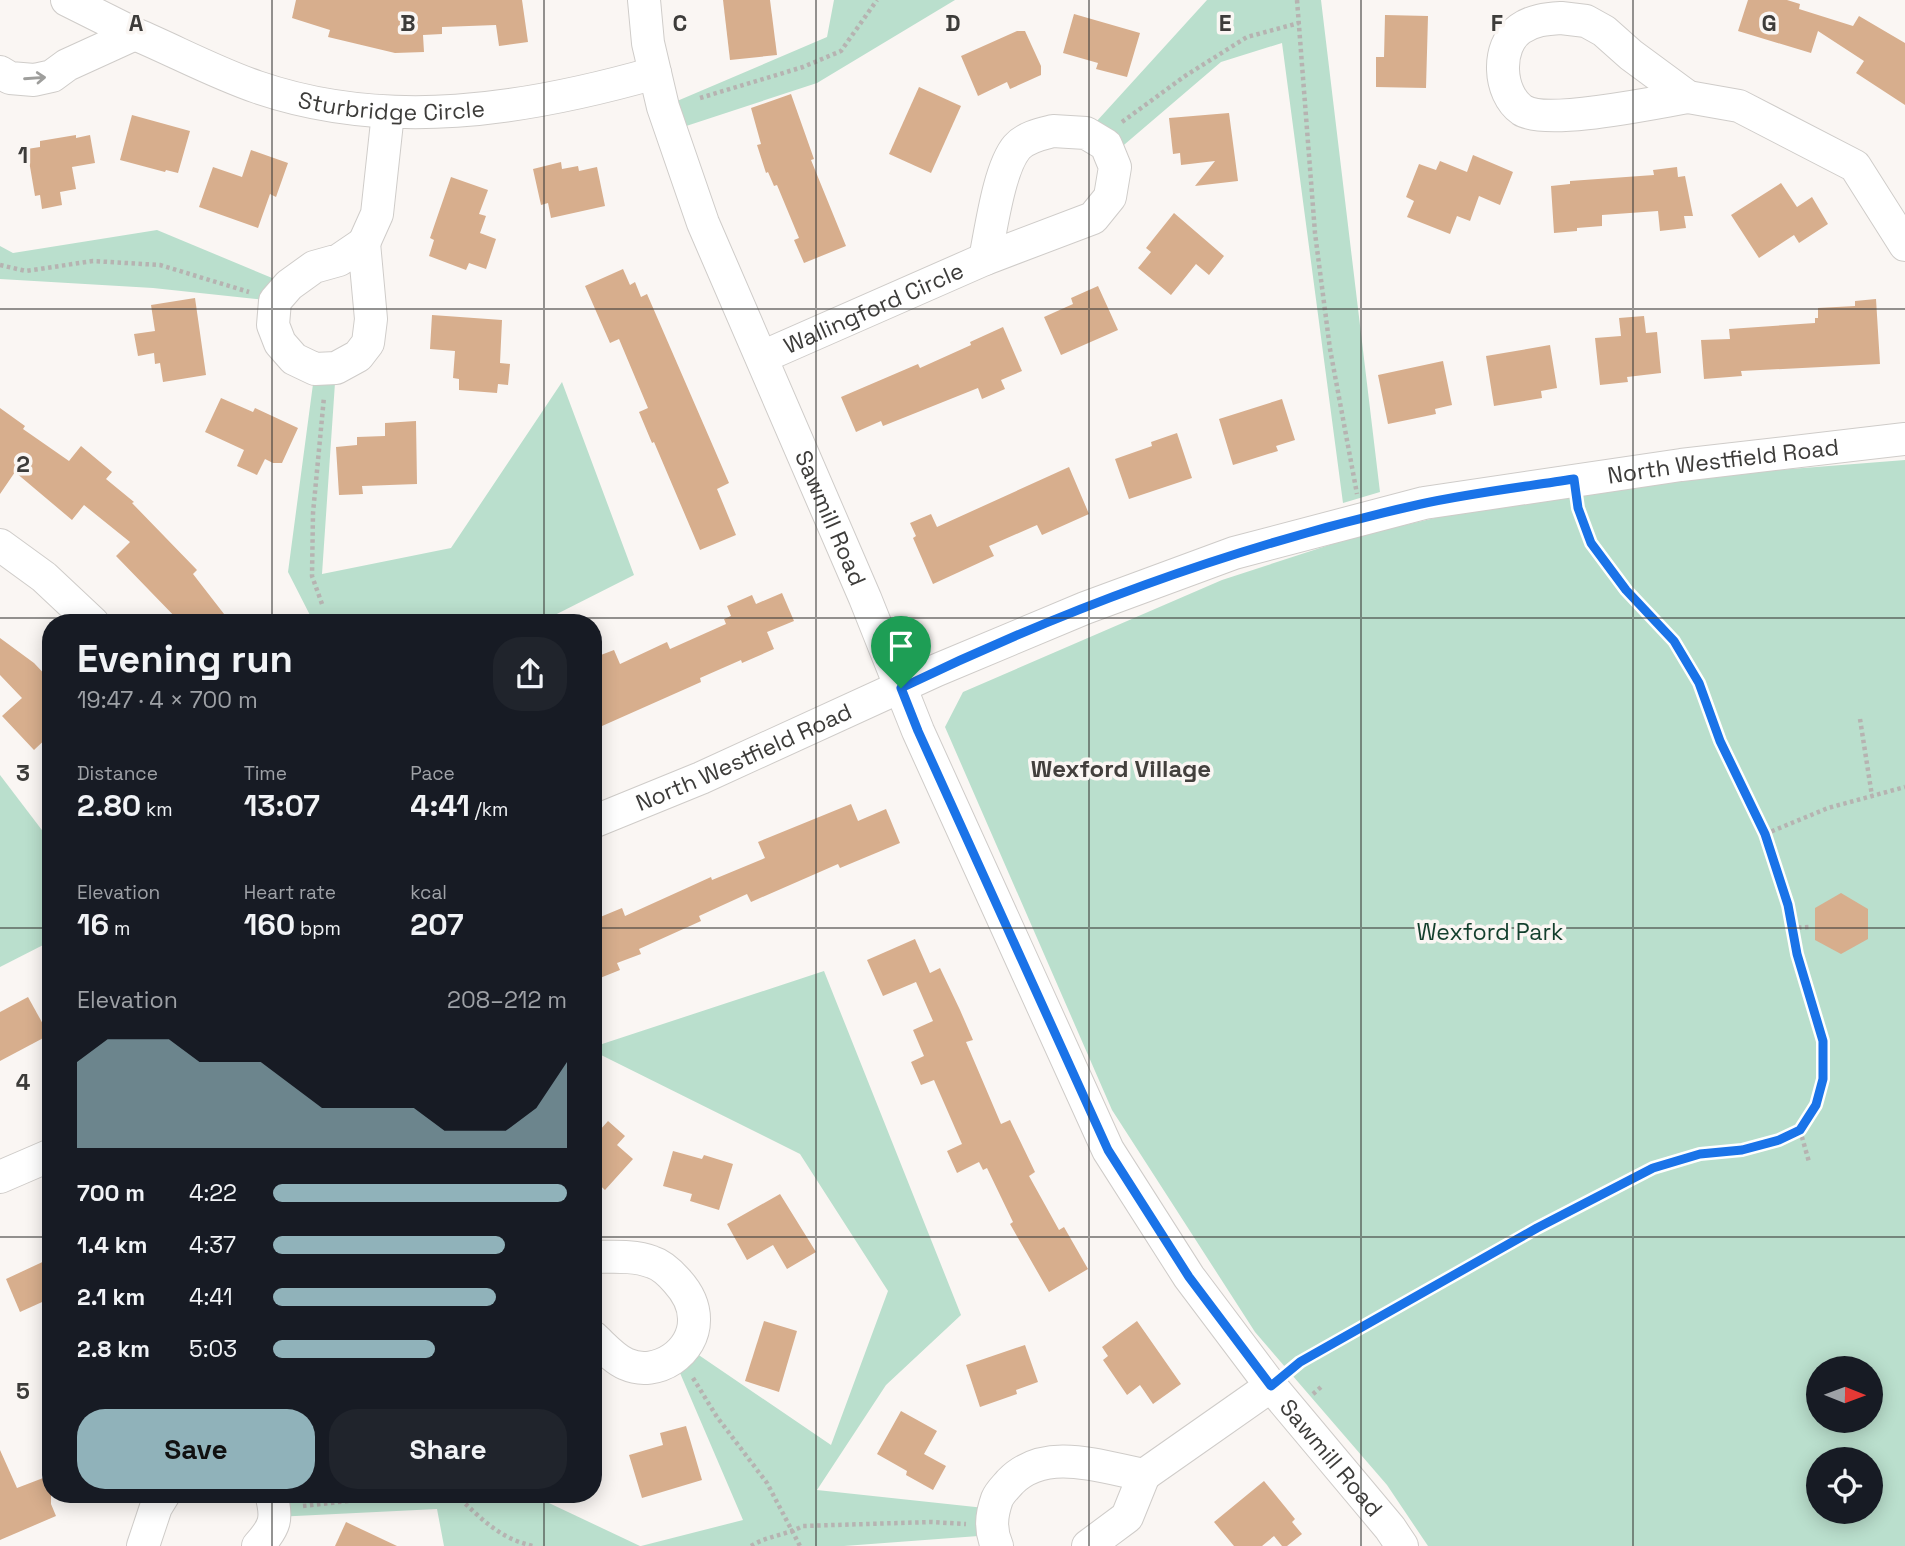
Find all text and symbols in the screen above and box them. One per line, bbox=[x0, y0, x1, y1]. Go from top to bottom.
text: A bbox=[129, 8, 144, 38]
text: B bbox=[400, 8, 416, 38]
text: C bbox=[673, 8, 687, 38]
text: D bbox=[945, 8, 961, 38]
text: E bbox=[1219, 8, 1231, 38]
text: F bbox=[1491, 8, 1503, 38]
text: G bbox=[1761, 8, 1777, 38]
one-way arrow bbox=[23, 71, 46, 84]
street label: Sturbridge Circle bbox=[295, 84, 486, 127]
text: 1 bbox=[18, 140, 28, 170]
street label: Wallingford Circle bbox=[779, 255, 968, 361]
street label: North Westfield Road bbox=[1605, 432, 1840, 491]
street label: Sawmill Road bbox=[788, 446, 873, 590]
text: 2 bbox=[16, 449, 30, 479]
pin bbox=[871, 616, 931, 688]
icon: arrive bbox=[882, 627, 920, 665]
text: Evening run bbox=[77, 635, 293, 683]
button: share bbox=[493, 637, 567, 711]
text: 19:47 · 4 × 700 m bbox=[77, 685, 258, 715]
street label: North Westfield Road bbox=[631, 696, 856, 818]
district label: Wexford Village bbox=[1031, 753, 1211, 784]
text: 3 bbox=[16, 758, 30, 788]
text: Distance bbox=[77, 761, 158, 786]
text: Time bbox=[244, 761, 287, 786]
text: Pace bbox=[410, 761, 455, 786]
text: 2.80 bbox=[77, 786, 141, 825]
text: 13:07 bbox=[244, 786, 320, 825]
text: 4:41 bbox=[410, 786, 470, 825]
text: km bbox=[141, 797, 173, 822]
text: /km bbox=[470, 797, 508, 822]
text: Elevation bbox=[77, 880, 160, 905]
text: Heart rate bbox=[244, 880, 336, 905]
text: kcal bbox=[410, 880, 447, 905]
text: 16 bbox=[77, 905, 109, 944]
text: 160 bbox=[244, 905, 295, 944]
text: 207 bbox=[410, 905, 464, 944]
text: m bbox=[109, 916, 130, 941]
text: bpm bbox=[295, 916, 341, 941]
park label: Wexford Park bbox=[1417, 917, 1563, 947]
text: Elevation bbox=[77, 985, 178, 1015]
text: 208–212 m bbox=[447, 985, 567, 1015]
text: 4 bbox=[16, 1067, 31, 1097]
text: 700 m bbox=[77, 1178, 145, 1208]
text: 4:22 bbox=[189, 1178, 237, 1208]
text: 1.4 km bbox=[77, 1230, 147, 1260]
text: 4:37 bbox=[189, 1230, 236, 1260]
text: 2.1 km bbox=[77, 1282, 145, 1312]
text: 4:41 bbox=[189, 1282, 233, 1312]
text: 2.8 km bbox=[77, 1334, 150, 1364]
text: 5:03 bbox=[189, 1334, 237, 1364]
north arrow bbox=[1806, 1356, 1883, 1433]
map controls bbox=[1806, 1356, 1883, 1524]
text: 5 bbox=[16, 1376, 30, 1406]
street label: Sawmill Road bbox=[1273, 1393, 1389, 1523]
button: Save bbox=[77, 1409, 315, 1489]
button: Share bbox=[329, 1409, 567, 1489]
button: locate bbox=[1806, 1447, 1883, 1524]

